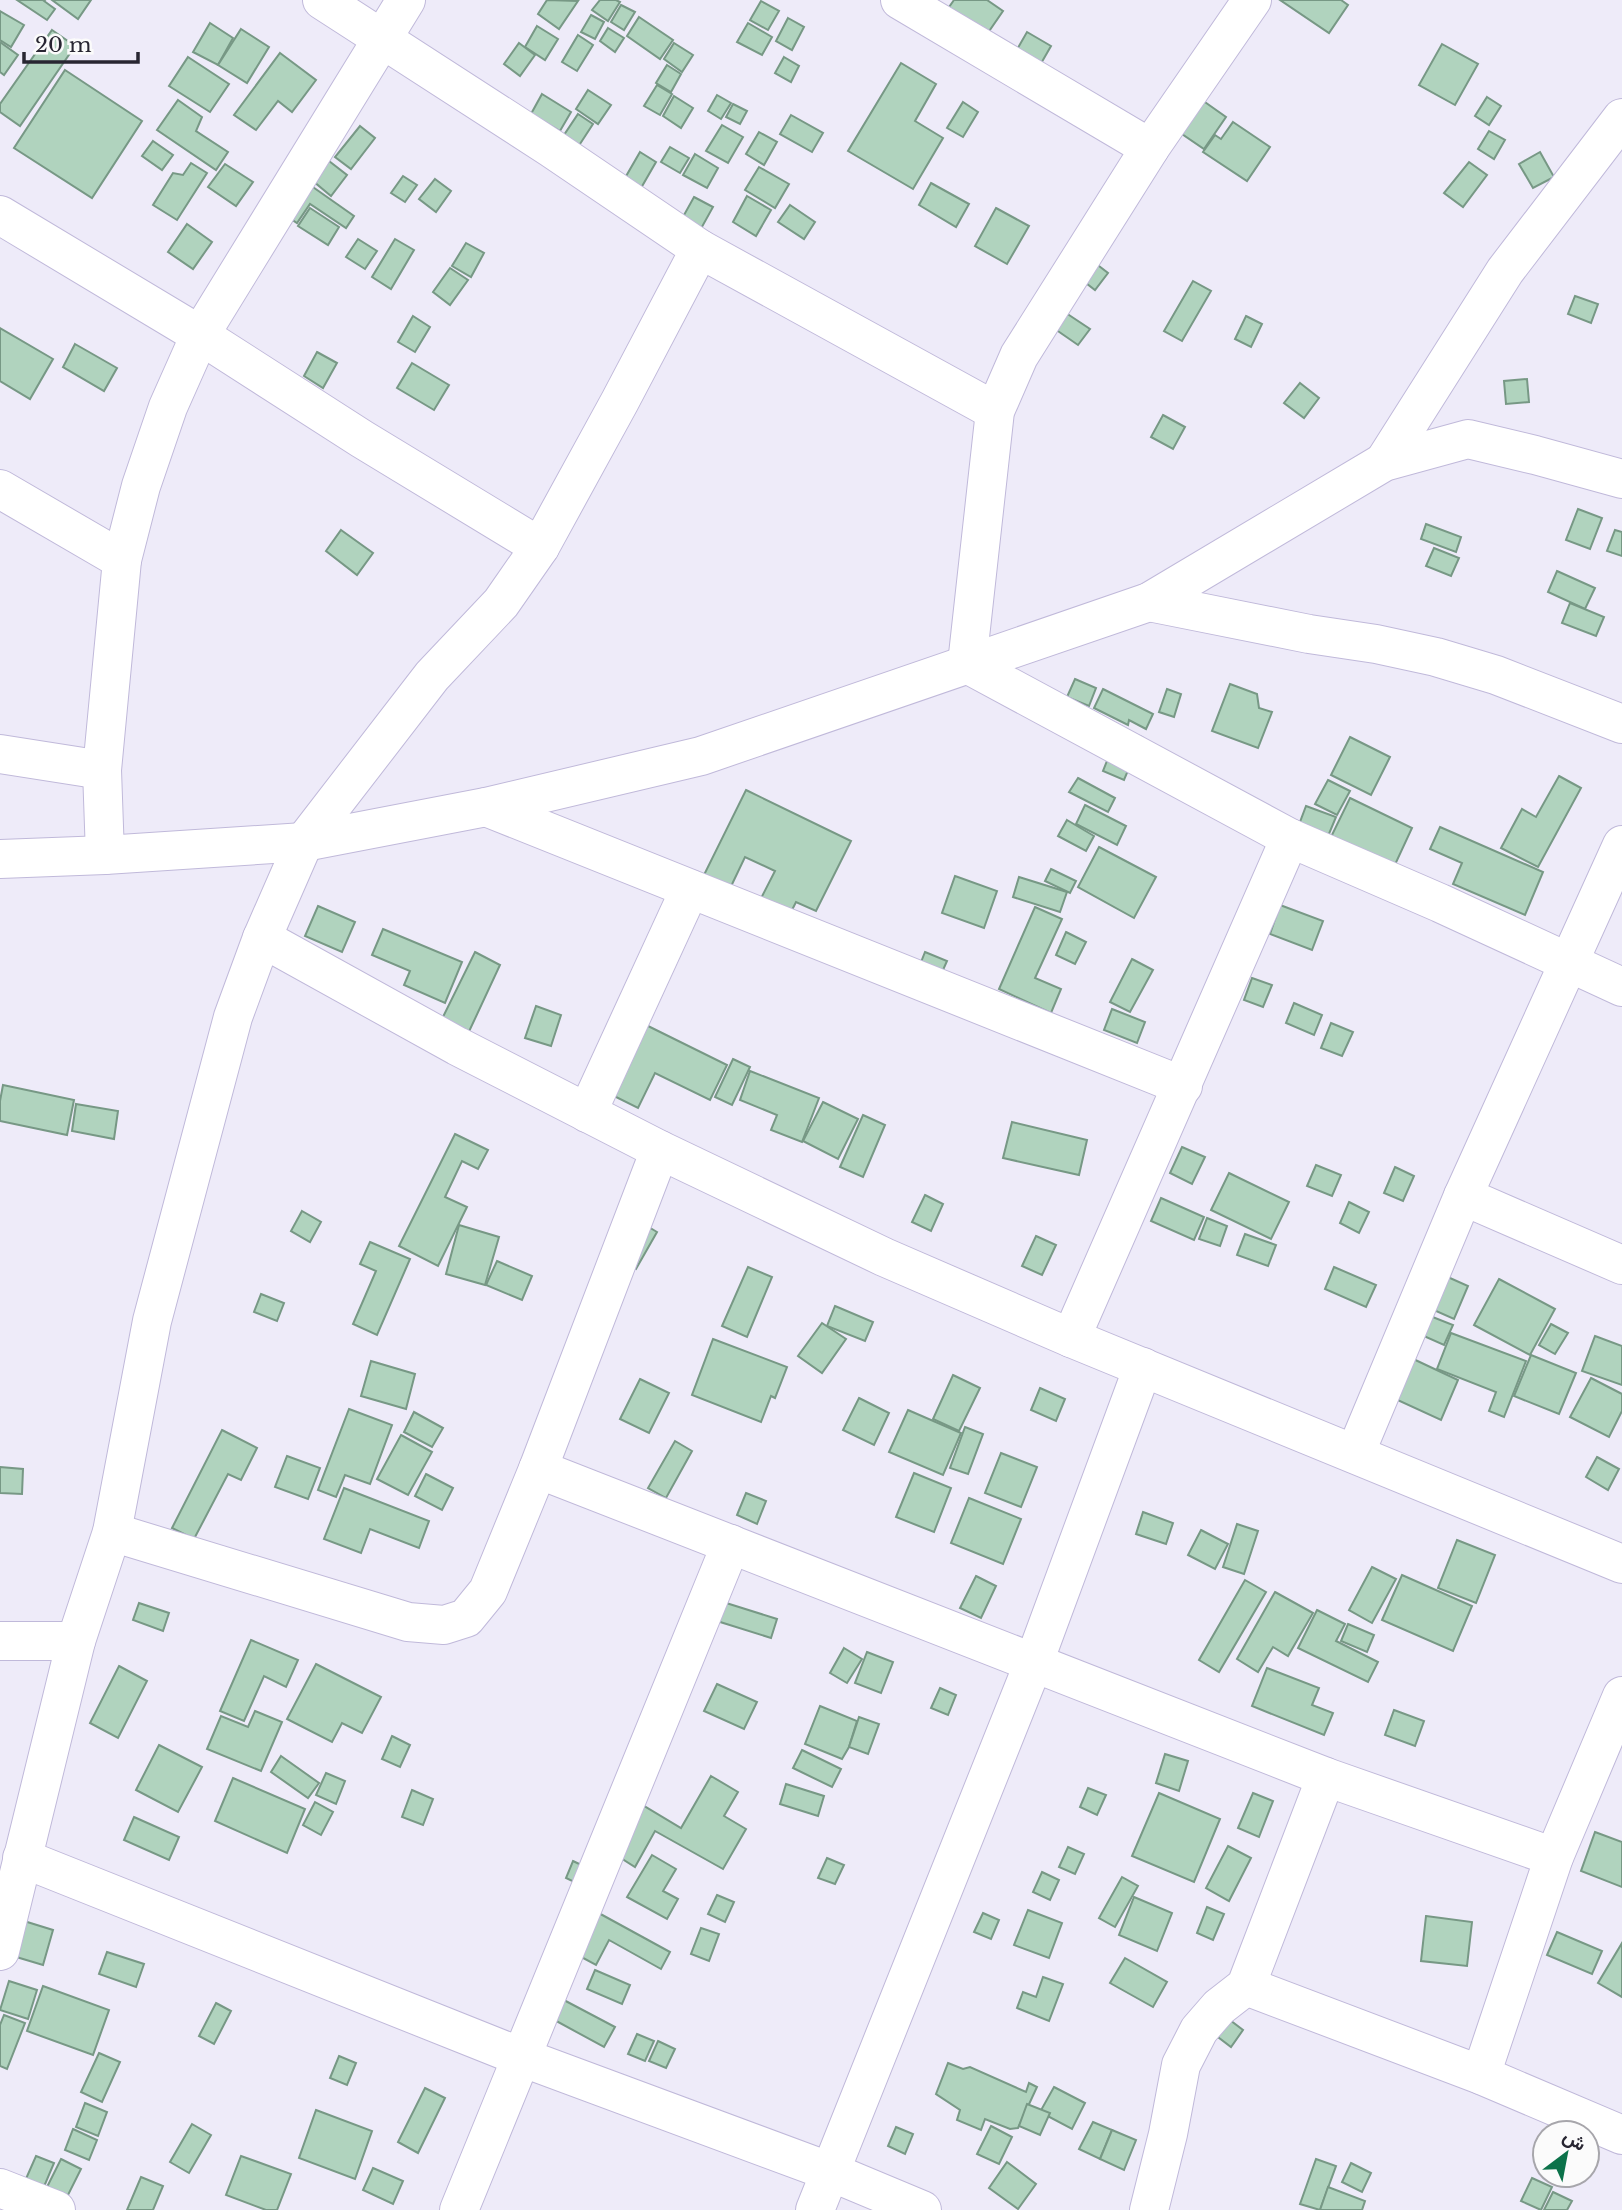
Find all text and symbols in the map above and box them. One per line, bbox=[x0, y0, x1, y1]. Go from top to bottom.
scale bar bbox=[24, 21, 138, 65]
text: 20 m bbox=[35, 32, 92, 58]
north arrow bbox=[1531, 2119, 1601, 2189]
text: ش bbox=[1559, 2124, 1591, 2156]

